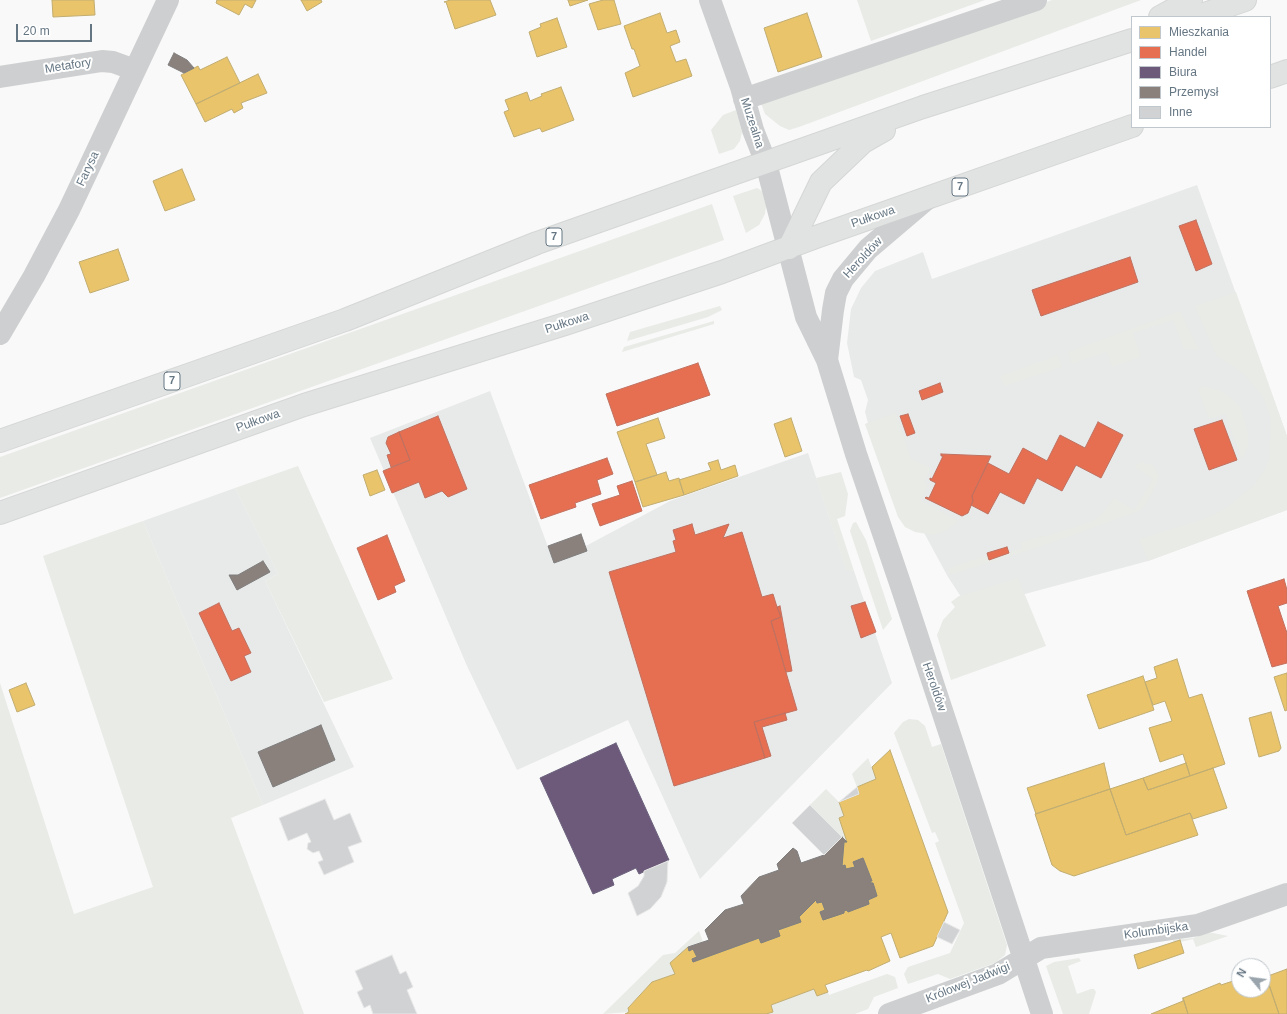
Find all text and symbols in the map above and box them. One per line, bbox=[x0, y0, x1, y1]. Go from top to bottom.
scale bar bbox=[18, 16, 94, 42]
legend bbox=[1131, 16, 1271, 128]
text: 20 m bbox=[23, 24, 50, 38]
text: Mieszkania bbox=[1169, 25, 1229, 39]
text: Handel bbox=[1169, 45, 1207, 59]
street label: Metafory bbox=[44, 55, 92, 77]
text: Biura bbox=[1169, 65, 1197, 79]
text: Przemysł bbox=[1169, 85, 1218, 99]
street label: Muzealna bbox=[737, 96, 767, 150]
text: Inne bbox=[1169, 105, 1192, 119]
street label: Farysa bbox=[74, 149, 102, 189]
road number: 7 bbox=[952, 178, 968, 196]
street label: Pułkowa bbox=[849, 203, 897, 231]
road number: 7 bbox=[546, 228, 562, 246]
street label: Heroldów bbox=[840, 235, 886, 281]
street label: Pułkowa bbox=[543, 309, 591, 337]
road number: 7 bbox=[164, 372, 180, 390]
street label: Pułkowa bbox=[234, 406, 282, 436]
street label: Heroldów bbox=[919, 661, 949, 713]
street label: Kolumbijska bbox=[1123, 919, 1189, 943]
north arrow bbox=[1231, 958, 1271, 998]
street label: Królowej Jadwigi bbox=[924, 960, 1012, 1006]
text: N bbox=[1234, 966, 1249, 979]

